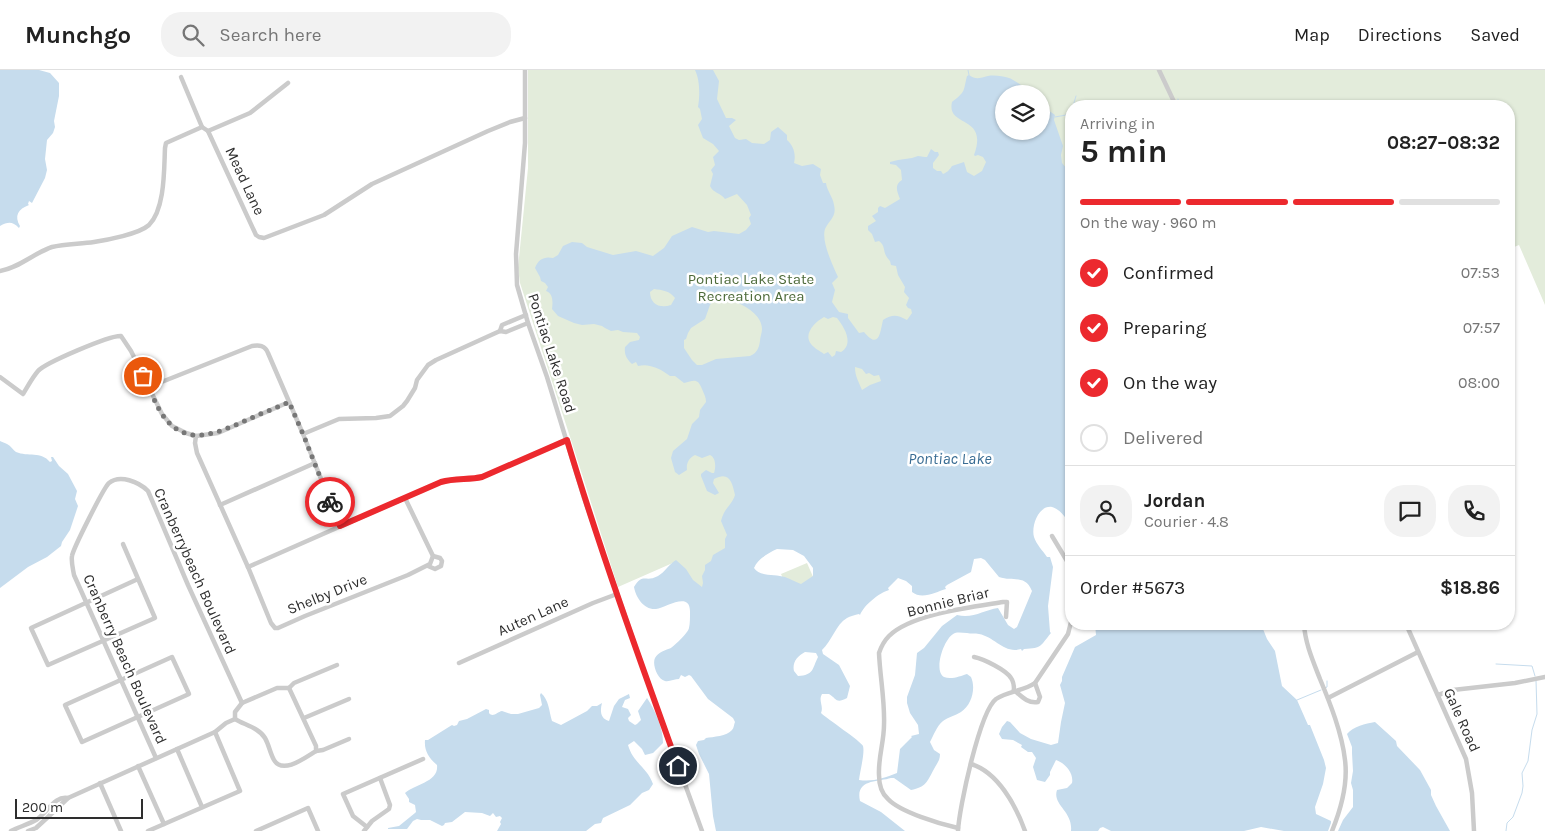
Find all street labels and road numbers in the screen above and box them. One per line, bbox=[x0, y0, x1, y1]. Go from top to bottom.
street label: Mead Lane bbox=[221, 144, 269, 218]
street label: Pontiac Lake Road bbox=[524, 291, 580, 415]
street label: Cranberrybeach Boulevard bbox=[150, 485, 240, 657]
street label: Shelby Drive bbox=[284, 570, 370, 618]
street label: Cranberry Beach Boulevard bbox=[79, 571, 171, 747]
street label: Bonnie Briar bbox=[905, 583, 992, 621]
street label: Auten Lane bbox=[495, 592, 571, 640]
street label: Gale Road bbox=[1440, 685, 1484, 755]

